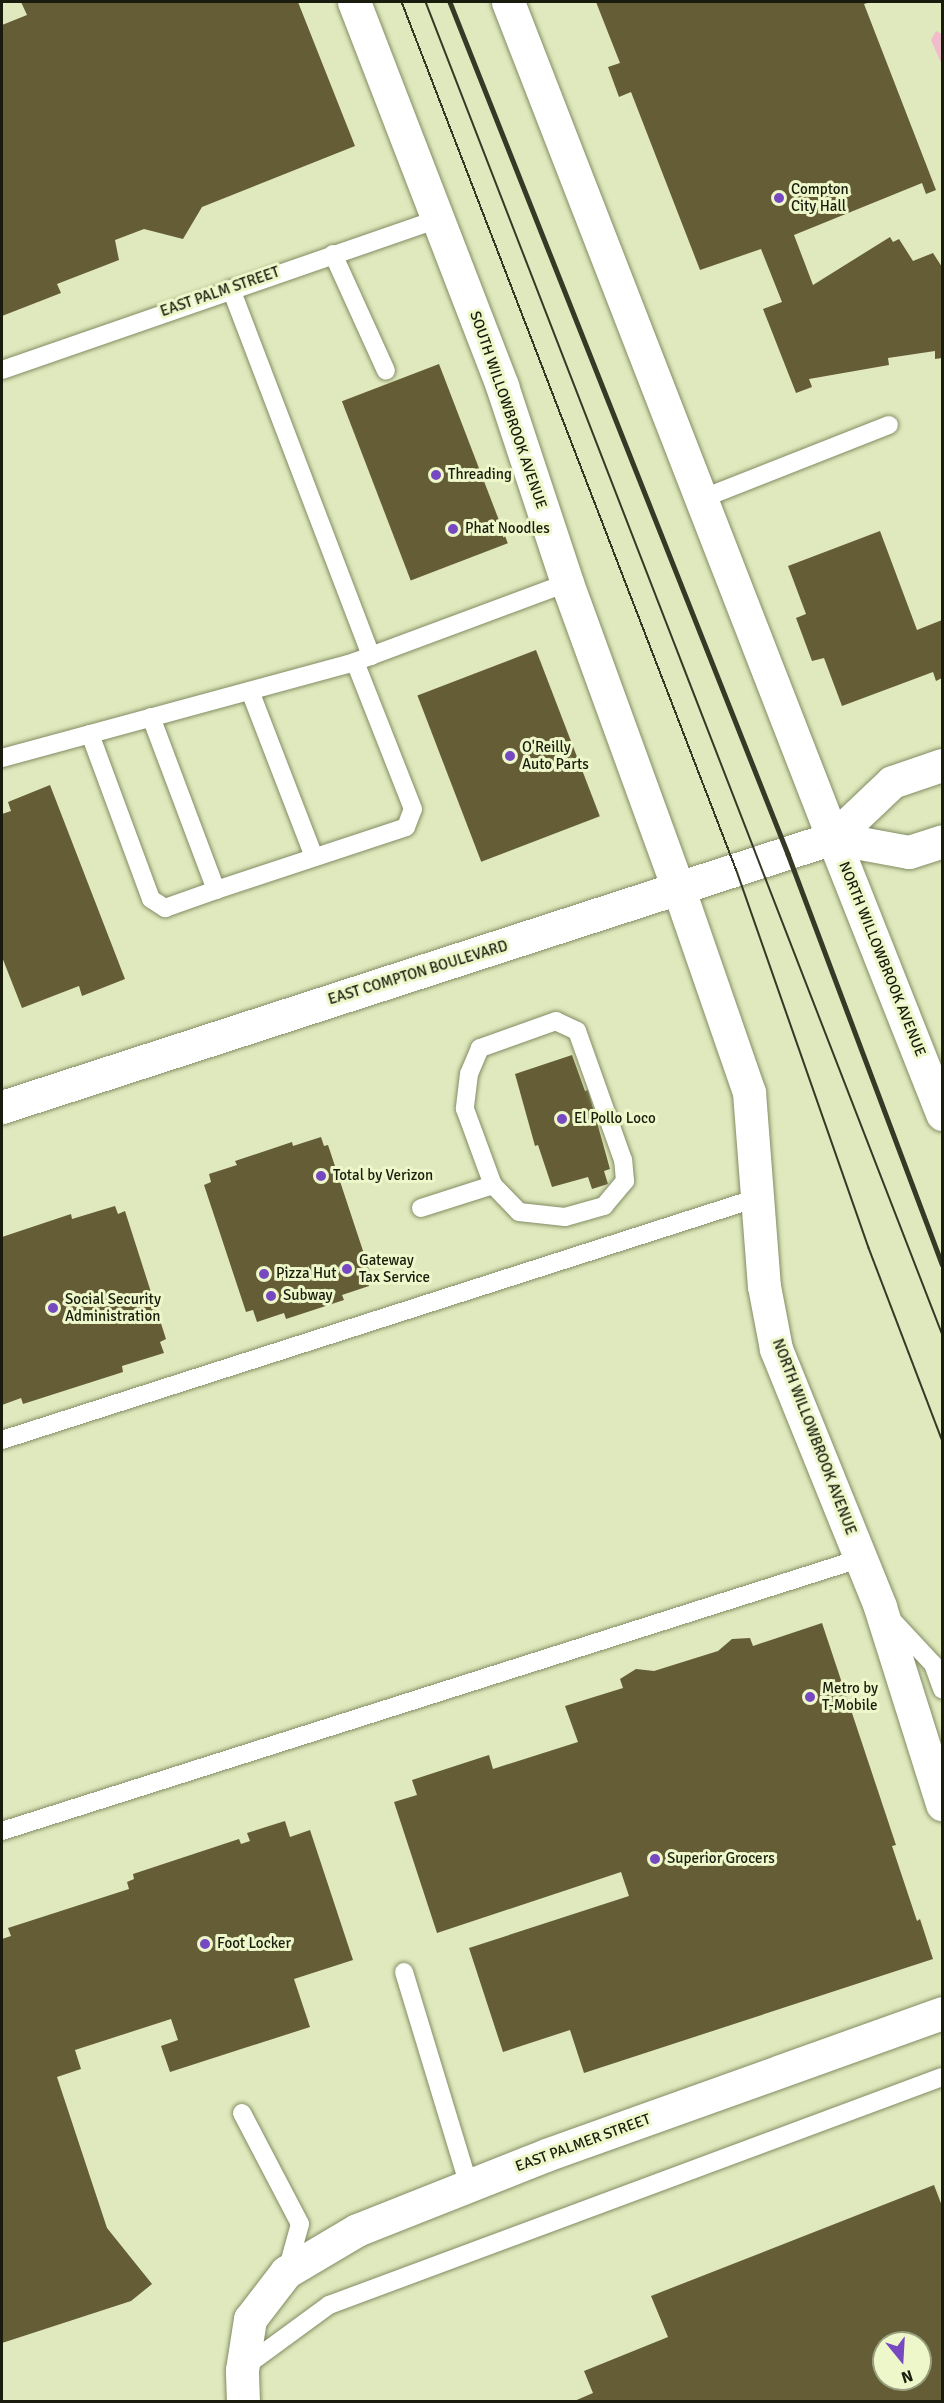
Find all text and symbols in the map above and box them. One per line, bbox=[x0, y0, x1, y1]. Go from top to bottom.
place label: Compton City Hall bbox=[791, 180, 849, 215]
marker: Compton City Hall bbox=[772, 191, 786, 205]
street label: EAST PALM STREET bbox=[158, 263, 282, 321]
street label: SOUTH WILLOWBROOK AVENUE bbox=[466, 309, 550, 511]
place label: Threading bbox=[448, 466, 512, 484]
marker: Threading bbox=[429, 468, 443, 482]
place label: Phat Noodles bbox=[465, 520, 550, 538]
marker: Phat Noodles bbox=[446, 522, 460, 536]
place label: O'Reilly Auto Parts bbox=[522, 738, 589, 773]
marker: O'Reilly Auto Parts bbox=[503, 749, 517, 763]
street label: NORTH WILLOWBROOK AVENUE bbox=[835, 859, 929, 1059]
street label: EAST COMPTON BOULEVARD bbox=[326, 937, 510, 1009]
place label: El Pollo Loco bbox=[574, 1110, 656, 1128]
marker: El Pollo Loco bbox=[555, 1112, 569, 1126]
place label: Total by Verizon bbox=[333, 1167, 433, 1185]
marker: Total by Verizon bbox=[314, 1169, 328, 1183]
place label: Gateway Tax Service bbox=[359, 1251, 430, 1286]
marker: Gateway Tax Service bbox=[340, 1262, 354, 1276]
place label: Pizza Hut bbox=[276, 1265, 336, 1283]
marker: Pizza Hut bbox=[257, 1267, 271, 1281]
place label: Subway bbox=[283, 1287, 333, 1305]
marker: Subway bbox=[264, 1289, 278, 1303]
place label: Social Security Administration bbox=[65, 1290, 161, 1325]
marker: Social Security Administration bbox=[46, 1301, 60, 1315]
street label: NORTH WILLOWBROOK AVENUE bbox=[768, 1336, 860, 1538]
place label: Metro by T-Mobile bbox=[822, 1679, 878, 1714]
marker: Metro by T-Mobile bbox=[803, 1690, 817, 1704]
place label: Superior Grocers bbox=[667, 1850, 775, 1868]
marker: Superior Grocers bbox=[648, 1852, 662, 1866]
place label: Foot Locker bbox=[217, 1935, 291, 1953]
marker: Foot Locker bbox=[198, 1937, 212, 1951]
street label: EAST PALMER STREET bbox=[513, 2110, 653, 2176]
north arrow bbox=[872, 2331, 932, 2391]
text: N bbox=[899, 2365, 915, 2387]

